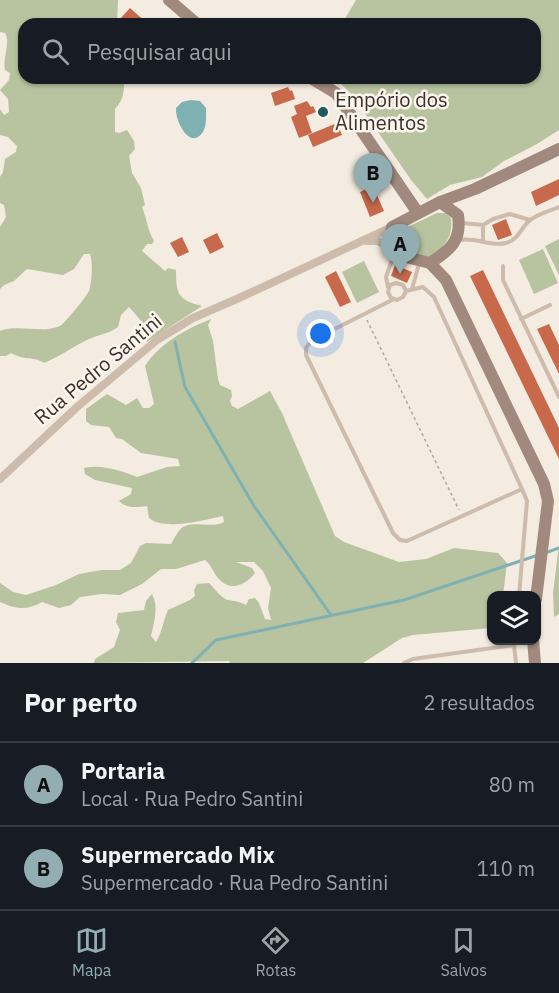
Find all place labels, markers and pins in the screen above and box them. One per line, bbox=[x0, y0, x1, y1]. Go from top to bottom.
place label: Empório dos Alimentos bbox=[335, 86, 448, 136]
marker: Empório dos Alimentos bbox=[316, 105, 330, 119]
pin: B bbox=[354, 154, 392, 203]
pin: A bbox=[380, 224, 420, 274]

